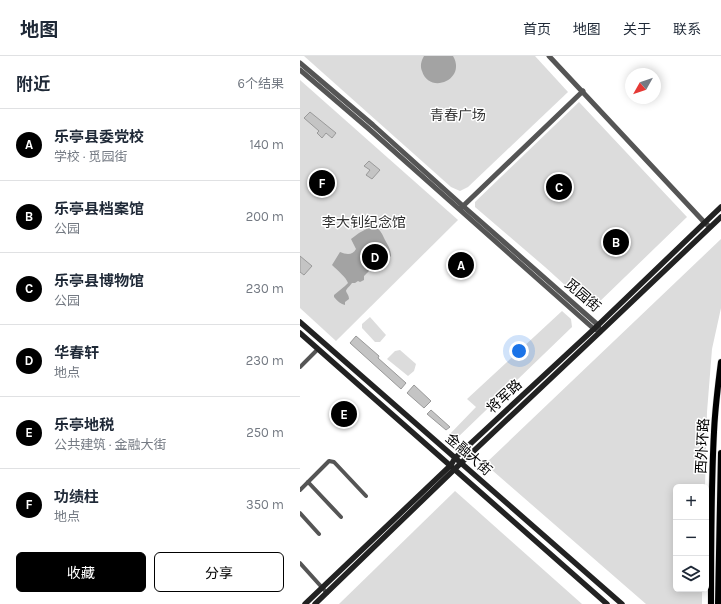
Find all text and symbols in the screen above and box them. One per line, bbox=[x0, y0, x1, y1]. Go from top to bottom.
text: 地图 bbox=[20, 19, 58, 41]
text: 首页 bbox=[523, 21, 551, 38]
text: 地图 bbox=[573, 21, 601, 38]
text: 关于 bbox=[623, 21, 651, 38]
text: 联系 bbox=[673, 21, 701, 38]
north arrow bbox=[625, 68, 661, 104]
text: 附近 bbox=[16, 74, 50, 94]
text: 6个结果 bbox=[238, 76, 284, 91]
park label: 青春广场 bbox=[430, 107, 486, 124]
text: 乐亭县委党校 bbox=[54, 128, 144, 146]
text: A bbox=[25, 137, 33, 152]
text: 140 m bbox=[249, 137, 284, 152]
text: 学校 · 觅园街 bbox=[54, 149, 128, 164]
pin: F bbox=[309, 168, 335, 198]
pin: C bbox=[546, 172, 572, 202]
text: 乐亭县档案馆 bbox=[54, 200, 144, 218]
text: B bbox=[25, 209, 33, 224]
text: 200 m bbox=[246, 209, 284, 224]
park label: 李大钊纪念馆 bbox=[322, 214, 406, 231]
text: 公园 bbox=[54, 221, 80, 236]
pin: B bbox=[603, 227, 629, 257]
pin: D bbox=[362, 242, 388, 272]
pin: A bbox=[448, 250, 474, 280]
text: 乐亭县博物馆 bbox=[54, 272, 144, 290]
street label: 觅园街 bbox=[561, 275, 604, 316]
text: C bbox=[25, 281, 33, 296]
text: 230 m bbox=[246, 281, 284, 296]
text: 公园 bbox=[54, 293, 80, 308]
your location bbox=[509, 341, 529, 361]
text: 华春轩 bbox=[54, 344, 99, 362]
text: D bbox=[25, 353, 33, 368]
text: 230 m bbox=[246, 353, 284, 368]
text: 地点 bbox=[54, 365, 80, 380]
street label: 将军路 bbox=[483, 376, 525, 417]
pin: E bbox=[331, 399, 357, 429]
text: 乐亭地税 bbox=[54, 416, 114, 434]
street label: 西外环路 bbox=[693, 418, 712, 474]
text: E bbox=[25, 425, 33, 440]
text: 250 m bbox=[246, 425, 284, 440]
street label: 金融大街 bbox=[442, 430, 495, 479]
text: 公共建筑 · 金融大街 bbox=[54, 437, 167, 452]
map controls bbox=[673, 484, 709, 592]
button: + bbox=[673, 484, 709, 520]
text: 功绩柱 bbox=[54, 488, 99, 506]
text: F bbox=[25, 497, 33, 512]
text: 350 m bbox=[246, 497, 284, 512]
text: 地点 bbox=[54, 509, 80, 524]
button: − bbox=[673, 520, 709, 556]
button: 收藏 bbox=[16, 552, 146, 592]
button: 分享 bbox=[154, 552, 284, 592]
button: layers bbox=[673, 556, 709, 592]

